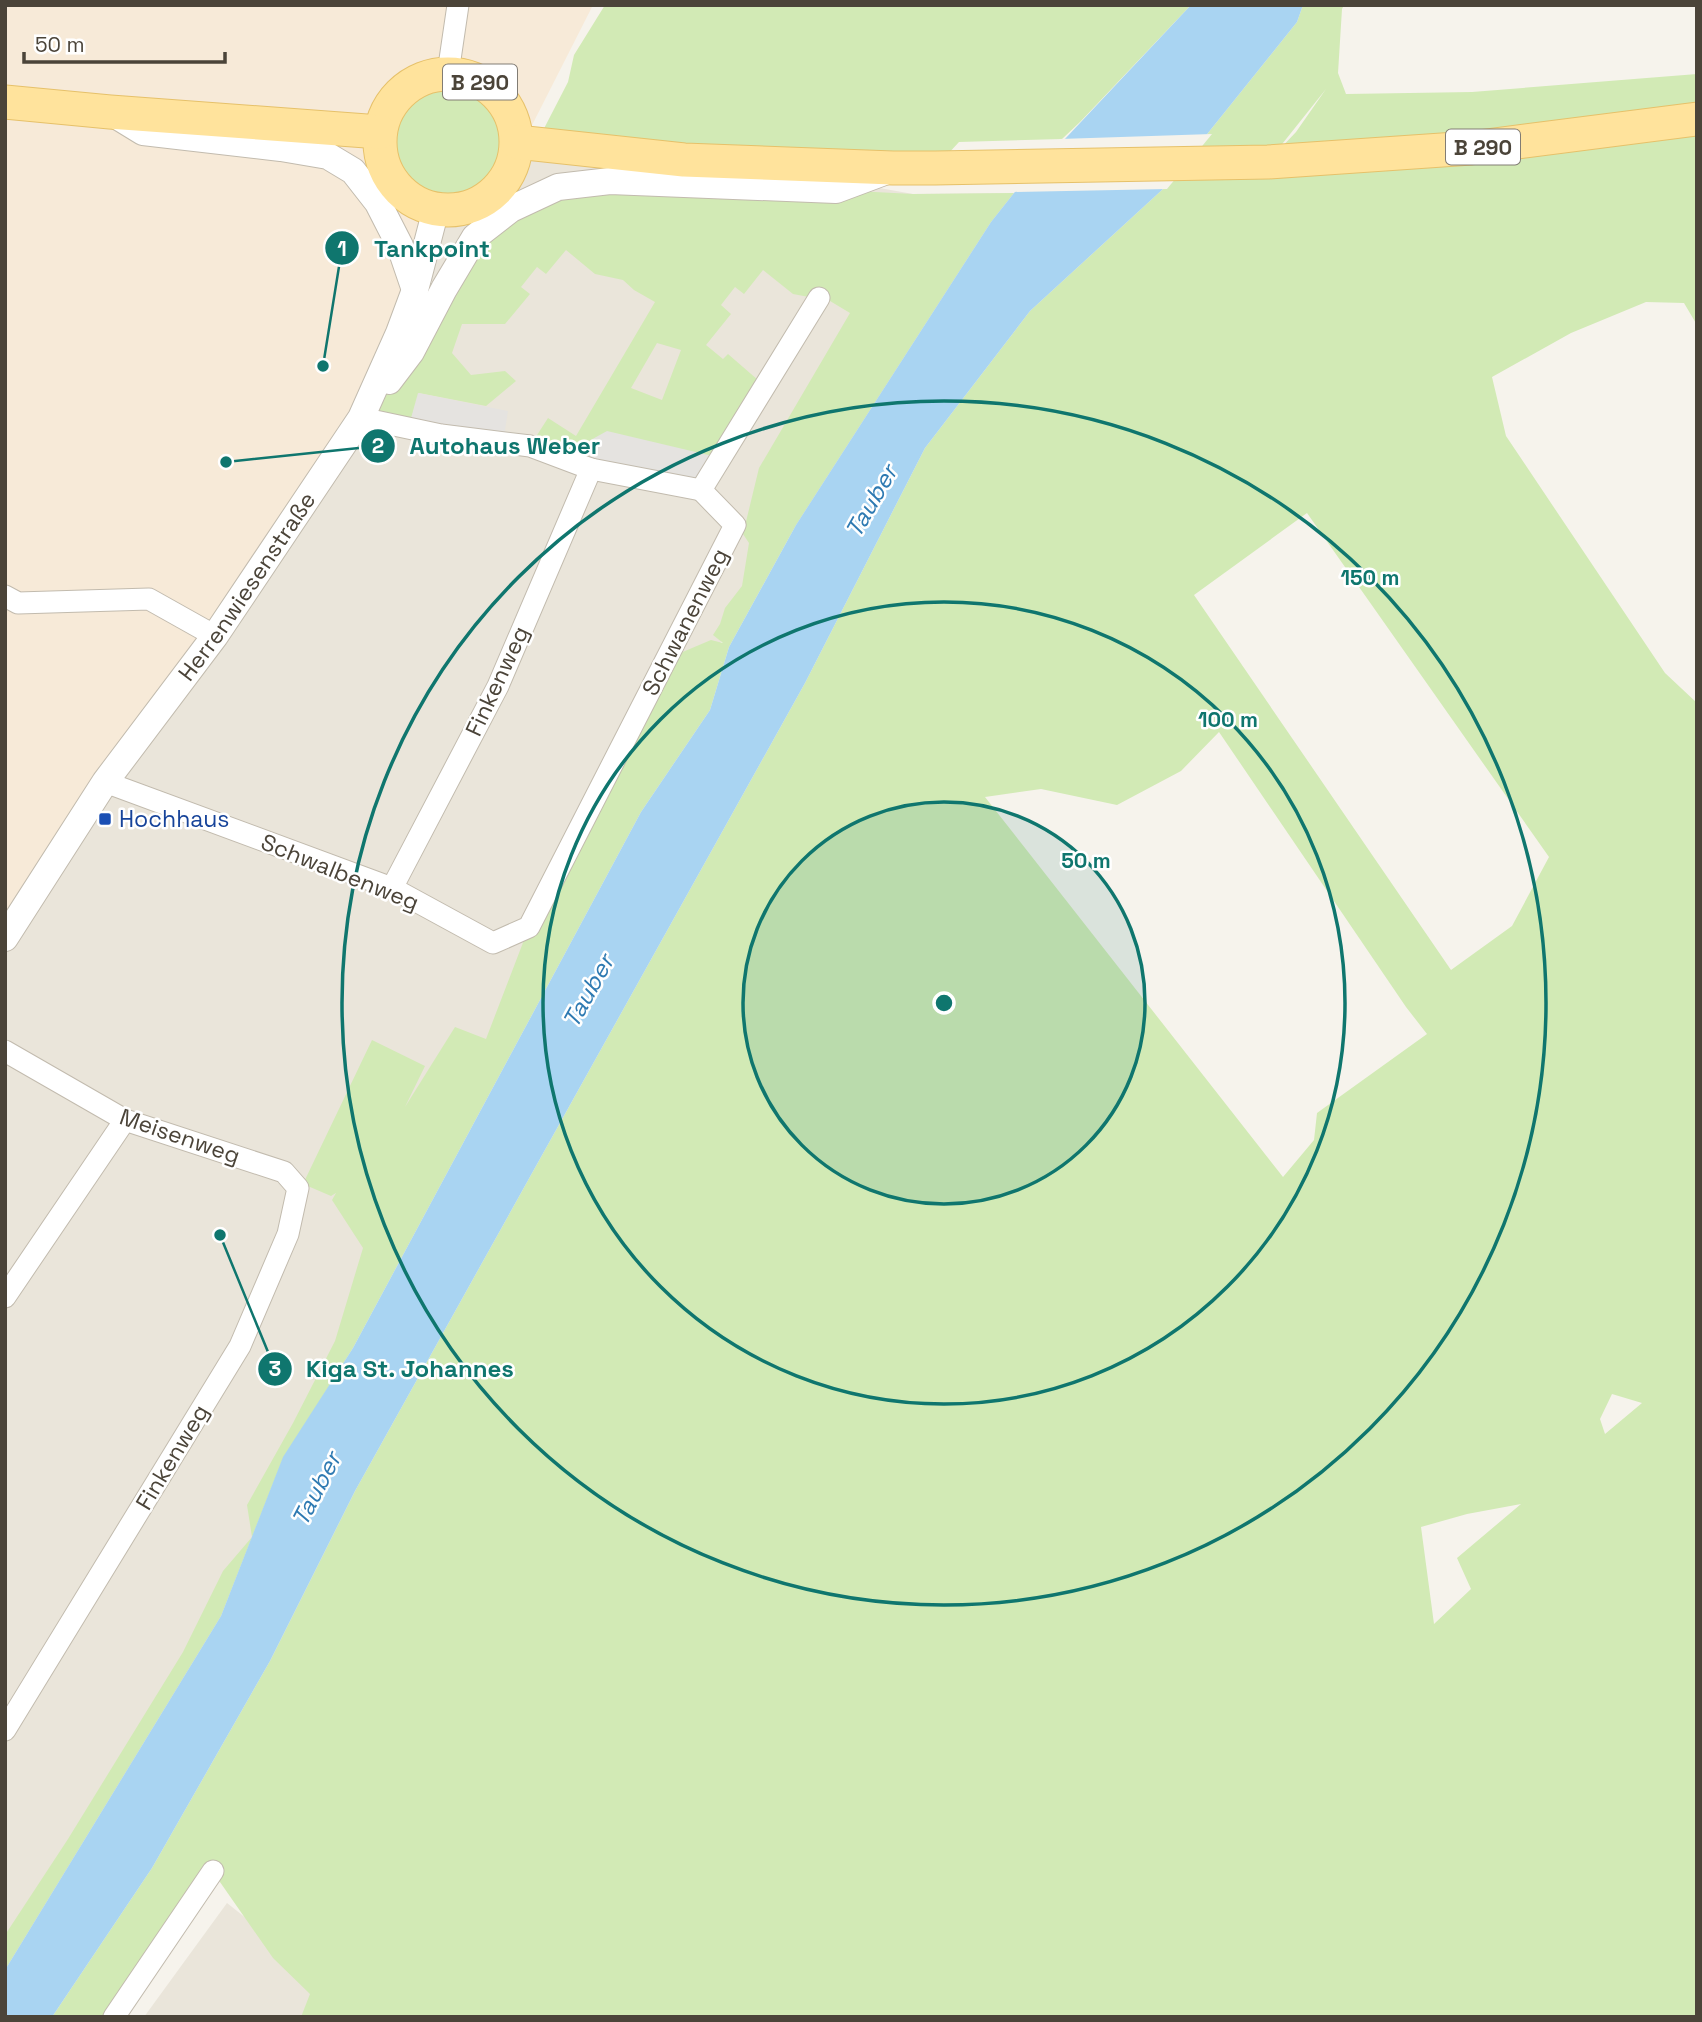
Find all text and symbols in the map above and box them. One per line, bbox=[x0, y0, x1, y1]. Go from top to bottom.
scale bar bbox=[24, 21, 226, 65]
text: 50 m bbox=[35, 31, 85, 58]
road number: B 290 bbox=[443, 64, 517, 100]
road number: B 290 bbox=[1446, 130, 1520, 164]
callout: Tankpoint bbox=[325, 226, 504, 271]
text: Tankpoint bbox=[374, 233, 490, 264]
text: 1 bbox=[337, 235, 347, 262]
callout: Autohaus Weber bbox=[361, 423, 615, 468]
text: Autohaus Weber bbox=[410, 430, 600, 461]
text: 2 bbox=[372, 432, 384, 459]
water label: Tauber bbox=[838, 457, 906, 543]
street label: Herrenwiesenstraße bbox=[171, 486, 322, 687]
street label: Schwanenweg bbox=[635, 543, 735, 701]
text: 150 m bbox=[1341, 564, 1399, 591]
street label: Finkenweg bbox=[458, 621, 536, 741]
text: 100 m bbox=[1198, 706, 1258, 733]
place label: Hochhaus bbox=[119, 804, 229, 834]
marker: Hochhaus bbox=[97, 811, 113, 827]
street label: Schwalbenweg bbox=[257, 827, 423, 917]
text: 50 m bbox=[1061, 847, 1111, 874]
water label: Tauber bbox=[555, 946, 622, 1033]
centre of rings bbox=[932, 991, 956, 1015]
street label: Meisenweg bbox=[116, 1101, 244, 1171]
callout: Kiga St. Johannes bbox=[257, 1346, 529, 1391]
text: Kiga St. Johannes bbox=[306, 1353, 514, 1384]
text: 3 bbox=[269, 1355, 281, 1382]
street label: Finkenweg bbox=[129, 1399, 215, 1515]
water label: Tauber bbox=[284, 1444, 349, 1531]

